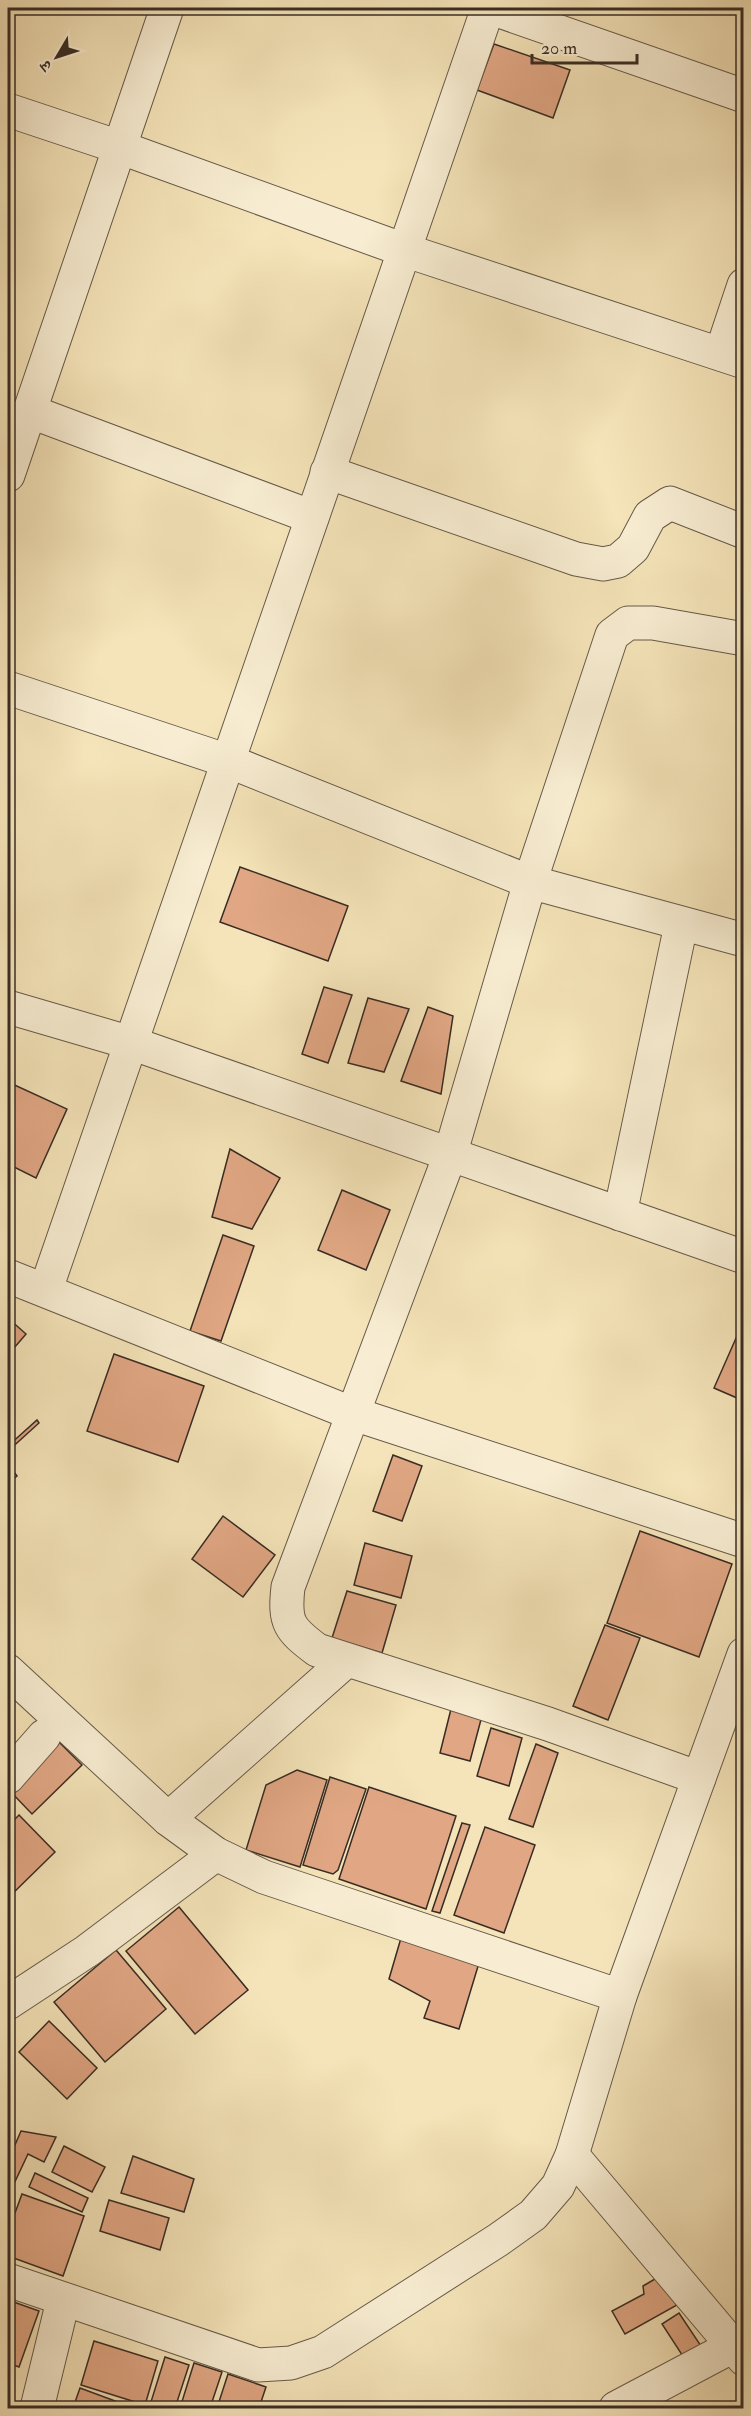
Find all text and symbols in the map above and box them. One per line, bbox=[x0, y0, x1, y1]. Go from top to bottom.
north arrow bbox=[27, 27, 87, 87]
scale bar bbox=[532, 27, 637, 65]
text: 20 m bbox=[541, 37, 577, 60]
text: उ bbox=[35, 55, 57, 76]

